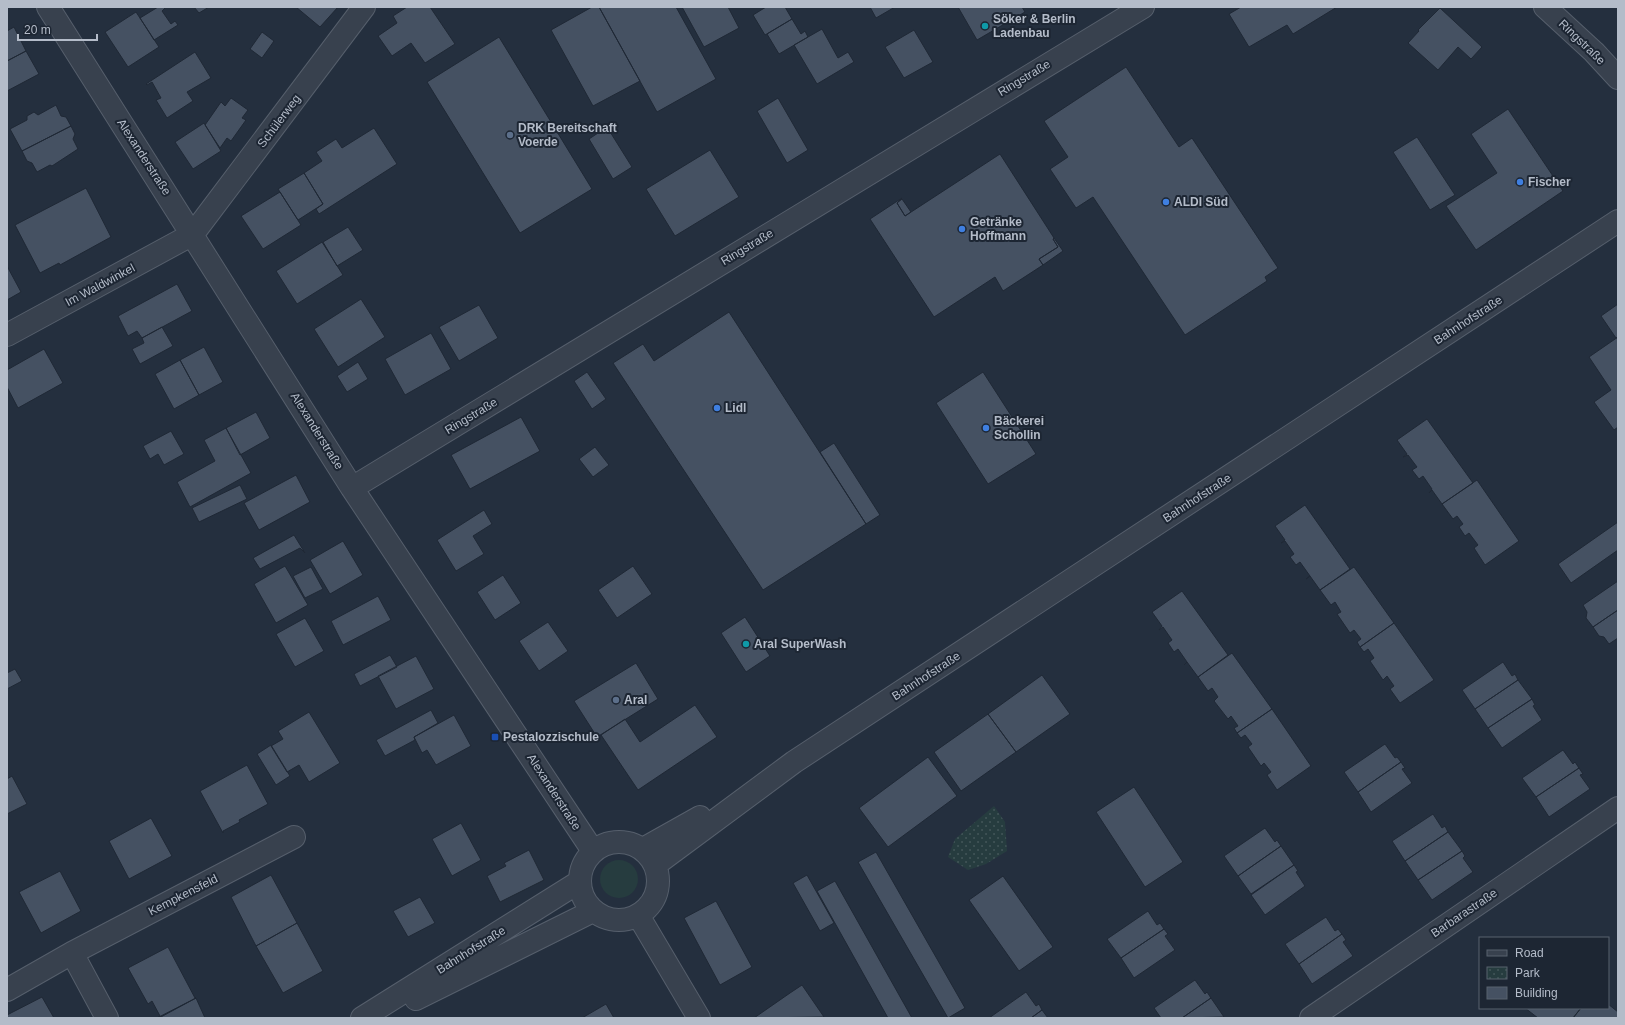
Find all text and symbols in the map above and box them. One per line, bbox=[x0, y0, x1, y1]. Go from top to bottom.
place label: Söker & Berlin Ladenbau bbox=[993, 12, 1076, 40]
scale bar bbox=[18, 16, 97, 42]
street label: Ringstraße bbox=[1556, 17, 1608, 68]
marker: Söker & Berlin Ladenbau bbox=[980, 21, 990, 31]
text: 20 m bbox=[24, 23, 51, 37]
street label: Ringstraße bbox=[995, 57, 1053, 99]
street label: Schülerweg bbox=[255, 92, 303, 150]
street label: Alexanderstraße bbox=[114, 116, 174, 198]
place label: DRK Bereitschaft Voerde bbox=[518, 121, 617, 149]
marker: DRK Bereitschaft Voerde bbox=[505, 130, 515, 140]
place label: Fischer bbox=[1528, 175, 1571, 189]
marker: Fischer bbox=[1515, 177, 1525, 187]
place label: ALDI Süd bbox=[1174, 195, 1228, 209]
marker: ALDI Süd bbox=[1161, 197, 1171, 207]
place label: Getränke Hoffmann bbox=[970, 215, 1026, 243]
marker: Getränke Hoffmann bbox=[957, 224, 967, 234]
street label: Ringstraße bbox=[718, 226, 776, 268]
street label: Im Waldwinkel bbox=[63, 261, 137, 309]
street label: Bahnhofstraße bbox=[1431, 293, 1505, 347]
street label: Alexanderstraße bbox=[288, 390, 346, 472]
street label: Ringstraße bbox=[442, 395, 500, 437]
place label: Lidl bbox=[725, 401, 746, 415]
marker: Lidl bbox=[712, 403, 722, 413]
place label: Bäckerei Schollin bbox=[994, 414, 1044, 442]
marker: Bäckerei Schollin bbox=[981, 423, 991, 433]
street label: Bahnhofstraße bbox=[1160, 471, 1234, 525]
place label: Aral SuperWash bbox=[754, 637, 846, 651]
marker: Aral SuperWash bbox=[741, 639, 751, 649]
street label: Bahnhofstraße bbox=[889, 649, 963, 703]
place label: Aral bbox=[624, 693, 647, 707]
marker: Aral bbox=[611, 695, 621, 705]
place label: Pestalozzischule bbox=[503, 730, 599, 744]
marker: Pestalozzischule bbox=[490, 732, 500, 742]
street label: Alexanderstraße bbox=[524, 751, 584, 833]
street label: Kempkensfeld bbox=[146, 872, 220, 918]
street label: Barbarastraße bbox=[1428, 886, 1500, 940]
street label: Bahnhofstraße bbox=[434, 923, 508, 977]
legend bbox=[1479, 937, 1609, 1009]
text: Road bbox=[1515, 946, 1544, 960]
text: Park bbox=[1515, 966, 1541, 980]
text: Building bbox=[1515, 986, 1558, 1000]

